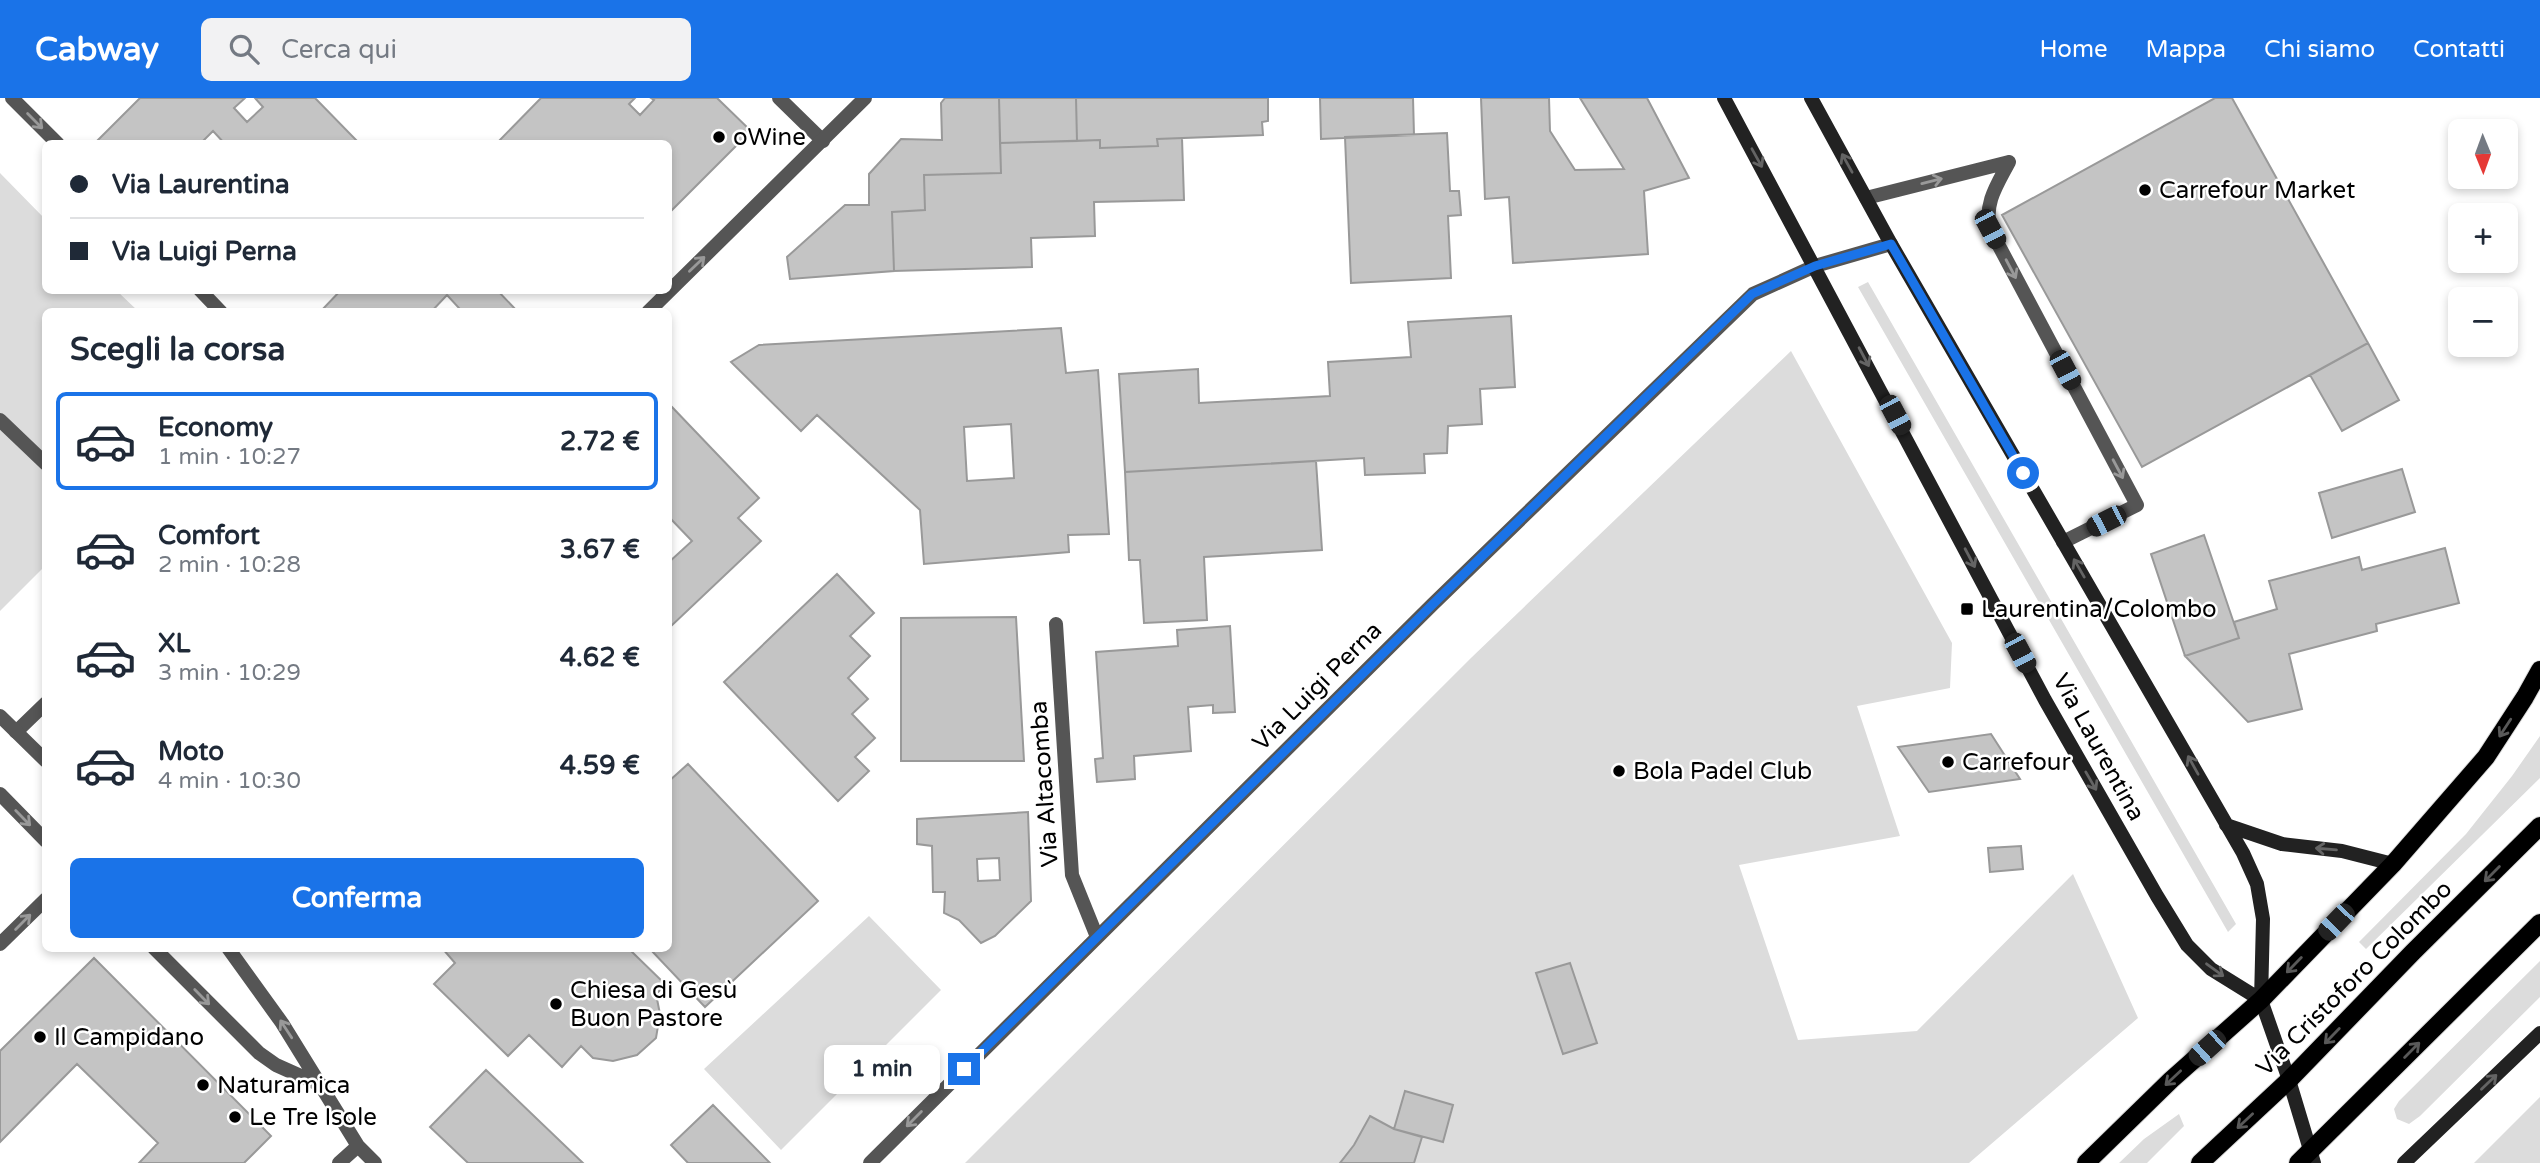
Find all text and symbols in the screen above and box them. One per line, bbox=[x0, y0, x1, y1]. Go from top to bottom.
search box bbox=[201, 18, 691, 81]
text: Cabway bbox=[35, 30, 159, 69]
icon: search bbox=[225, 30, 263, 68]
text: Cerca qui bbox=[281, 34, 397, 65]
text: Home bbox=[2040, 35, 2108, 64]
text: Mappa bbox=[2146, 35, 2226, 64]
text: Chi siamo bbox=[2264, 35, 2375, 64]
text: Contatti bbox=[2413, 35, 2505, 64]
one-way arrow bbox=[26, 112, 43, 129]
north arrow bbox=[2448, 119, 2518, 189]
map controls bbox=[2448, 119, 2518, 357]
place label: oWine bbox=[733, 123, 806, 152]
marker: oWine bbox=[711, 129, 727, 145]
one-way arrow bbox=[1751, 147, 1764, 168]
one-way arrow bbox=[1840, 153, 1854, 173]
text: Via Laurentina bbox=[112, 169, 290, 200]
one-way arrow bbox=[1921, 174, 1943, 187]
place label: Carrefour Market bbox=[2159, 176, 2355, 205]
marker: Carrefour Market bbox=[2137, 182, 2153, 198]
button: + bbox=[2448, 203, 2518, 273]
car bbox=[1971, 206, 2010, 252]
text: Via Luigi Perna bbox=[112, 236, 297, 267]
one-way arrow bbox=[688, 255, 705, 272]
one-way arrow bbox=[2004, 258, 2018, 278]
button: − bbox=[2448, 287, 2518, 357]
text: Scegli la corsa bbox=[70, 331, 285, 369]
one-way arrow bbox=[1858, 346, 1871, 367]
car bbox=[2046, 347, 2085, 393]
car bbox=[1876, 392, 1915, 438]
icon: car bbox=[74, 410, 137, 473]
text: Economy bbox=[158, 412, 273, 443]
text: 2.72 € bbox=[560, 426, 640, 457]
text: 1 min · 10:27 bbox=[158, 443, 301, 471]
route start bbox=[2007, 457, 2039, 489]
one-way arrow bbox=[2112, 458, 2125, 479]
car bbox=[2083, 502, 2130, 540]
icon: car bbox=[74, 518, 137, 581]
text: Comfort bbox=[158, 520, 260, 551]
text: 3.67 € bbox=[560, 534, 640, 565]
one-way arrow bbox=[1964, 547, 1977, 568]
text: 2 min · 10:28 bbox=[158, 551, 301, 579]
one-way arrow bbox=[2072, 559, 2086, 579]
place label: Laurentina/Colombo bbox=[1981, 595, 2217, 624]
marker: Laurentina/Colombo bbox=[1959, 601, 1975, 617]
street label: Via Luigi Perna bbox=[1247, 616, 1388, 757]
icon: car bbox=[74, 626, 137, 689]
text: XL bbox=[158, 628, 190, 659]
car bbox=[2001, 630, 2040, 676]
text: 4.62 € bbox=[560, 642, 640, 673]
text: 3 min · 10:29 bbox=[158, 659, 301, 687]
street label: Via Laurentina bbox=[2046, 669, 2151, 826]
street label: Via Altacomba bbox=[1024, 700, 1065, 868]
one-way arrow bbox=[2498, 718, 2513, 737]
icon: car bbox=[74, 734, 137, 797]
text: Moto bbox=[158, 736, 224, 767]
place label: Carrefour bbox=[1962, 748, 2071, 777]
text: 4.59 € bbox=[560, 750, 640, 781]
marker: Carrefour bbox=[1940, 754, 1956, 770]
one-way arrow bbox=[2186, 755, 2199, 776]
place label: Bola Padel Club bbox=[1633, 757, 1812, 786]
marker: Bola Padel Club bbox=[1611, 763, 1627, 779]
text: 4 min · 10:30 bbox=[158, 767, 301, 795]
one-way arrow bbox=[2085, 770, 2099, 790]
one-way arrow bbox=[14, 809, 31, 826]
one-way arrow bbox=[2315, 842, 2338, 855]
button: Conferma bbox=[70, 858, 644, 938]
one-way arrow bbox=[2483, 865, 2500, 882]
street label: Via Cristoforo Colombo bbox=[2251, 875, 2458, 1082]
car bbox=[2314, 900, 2359, 944]
one-way arrow bbox=[14, 913, 31, 930]
one-way arrow bbox=[2285, 957, 2302, 974]
one-way arrow bbox=[2205, 963, 2224, 977]
place label: Chiesa di Gesù Buon Pastore bbox=[570, 976, 737, 1033]
one-way arrow bbox=[193, 988, 210, 1005]
marker: Chiesa di Gesù Buon Pastore bbox=[548, 996, 564, 1012]
one-way arrow bbox=[279, 1019, 293, 1039]
place label: Il Campidano bbox=[54, 1023, 204, 1052]
car bbox=[2185, 1026, 2230, 1070]
one-way arrow bbox=[2323, 1027, 2340, 1044]
marker: Il Campidano bbox=[32, 1029, 48, 1045]
one-way arrow bbox=[2403, 1042, 2420, 1059]
callout: 1 min bbox=[824, 1044, 940, 1094]
route end bbox=[948, 1053, 980, 1085]
text: 1 min bbox=[851, 1055, 913, 1083]
one-way arrow bbox=[2164, 1070, 2182, 1086]
place label: Naturamica bbox=[217, 1071, 350, 1100]
one-way arrow bbox=[2480, 1074, 2497, 1091]
marker: Naturamica bbox=[195, 1077, 211, 1093]
place label: Le Tre Isole bbox=[249, 1103, 377, 1132]
marker: Le Tre Isole bbox=[227, 1109, 243, 1125]
one-way arrow bbox=[906, 1110, 923, 1127]
one-way arrow bbox=[2237, 1113, 2254, 1130]

